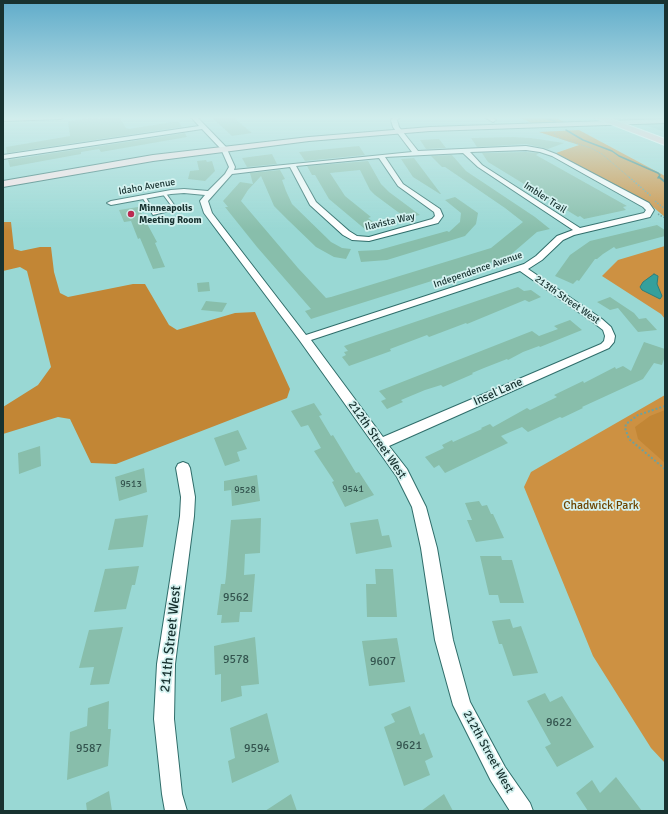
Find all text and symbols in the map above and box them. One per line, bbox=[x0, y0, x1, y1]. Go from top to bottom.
street label: Idaho Avenue bbox=[118, 176, 176, 198]
street label: Imbler Trail bbox=[521, 180, 569, 216]
place label: Minneapolis Meeting Room bbox=[139, 202, 202, 226]
marker: Minneapolis Meeting Room bbox=[126, 209, 136, 219]
street label: Ilavista Way bbox=[364, 210, 416, 234]
street label: Independence Avenue bbox=[432, 249, 524, 291]
street label: 213th Street West bbox=[532, 273, 602, 327]
street label: Insel Lane bbox=[471, 375, 525, 409]
street label: 212th Street West bbox=[345, 398, 409, 482]
house number: 9513 bbox=[120, 478, 142, 490]
house number: 9541 bbox=[342, 483, 364, 495]
house number: 9528 bbox=[234, 484, 256, 496]
park label: Chadwick Park bbox=[563, 499, 639, 513]
street label: 211th Street West bbox=[157, 585, 185, 693]
house number: 9562 bbox=[223, 591, 249, 605]
house number: 9578 bbox=[223, 653, 249, 667]
house number: 9607 bbox=[370, 655, 396, 669]
street label: 212th Street West bbox=[459, 708, 517, 796]
house number: 9622 bbox=[546, 716, 572, 730]
house number: 9621 bbox=[396, 739, 422, 753]
house number: 9587 bbox=[76, 742, 102, 756]
house number: 9594 bbox=[244, 742, 270, 756]

